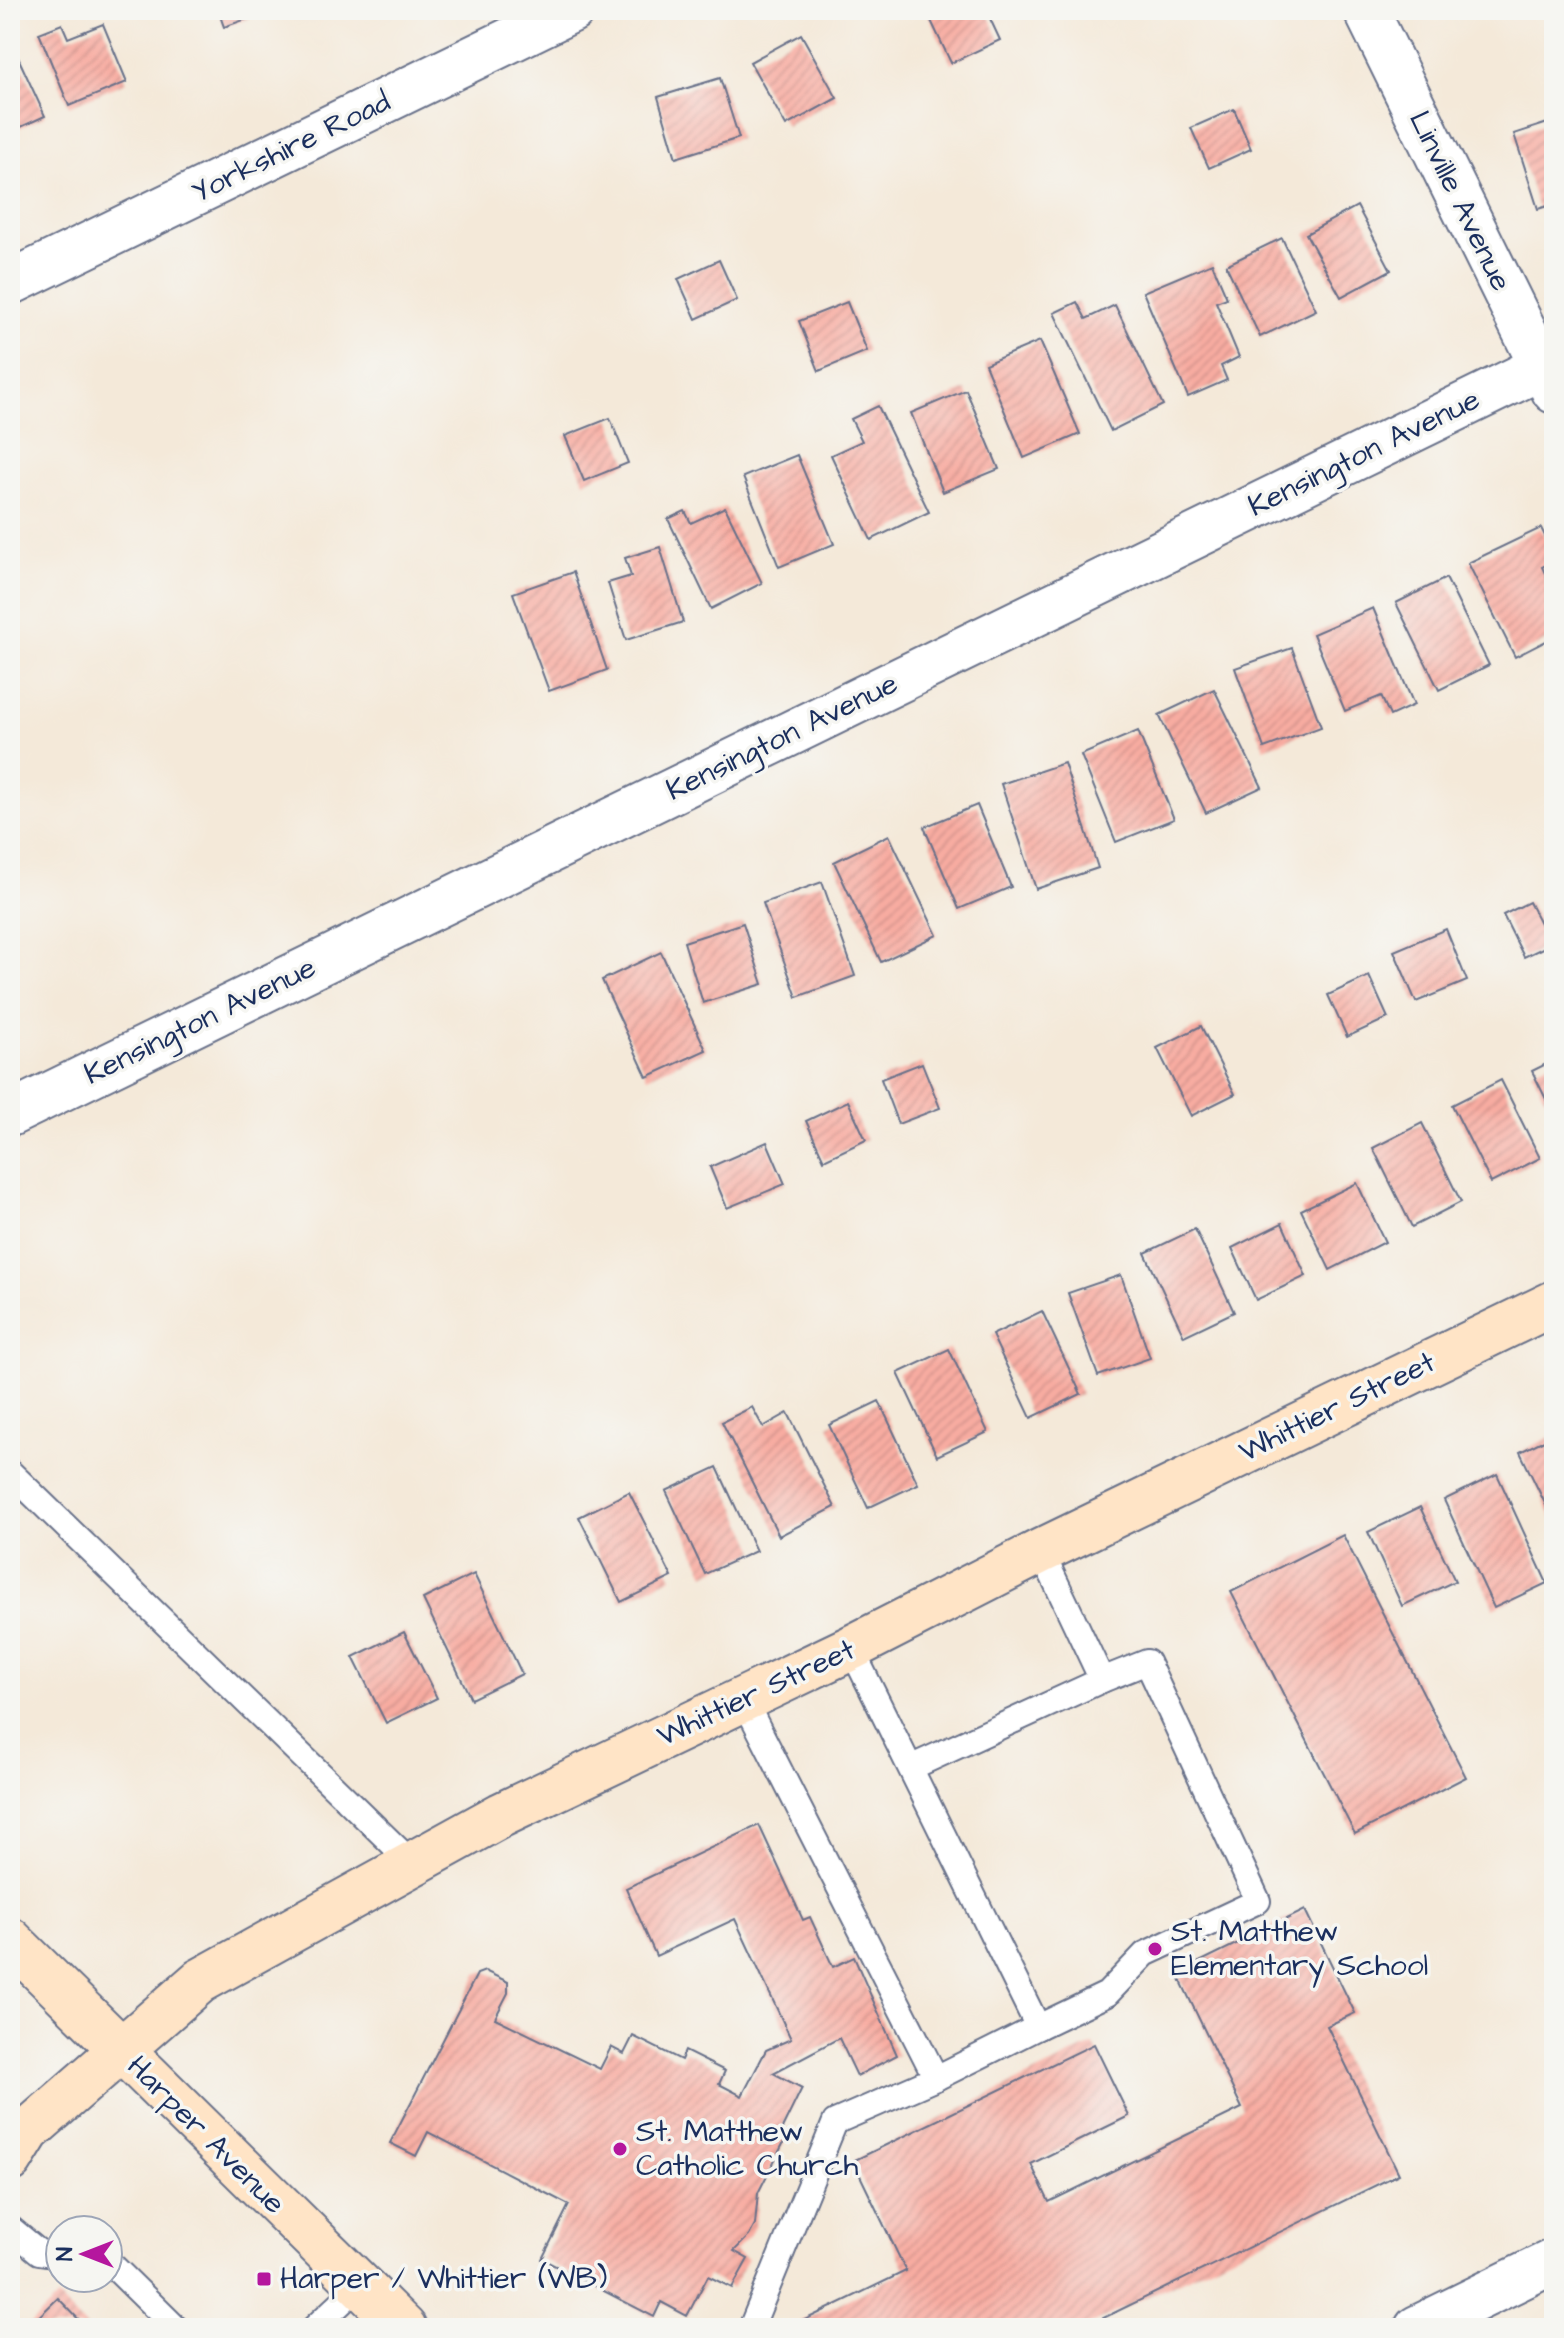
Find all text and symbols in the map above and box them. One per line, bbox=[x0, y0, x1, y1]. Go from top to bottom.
street label: Yorkshire Road bbox=[185, 81, 397, 213]
street label: Linville Avenue bbox=[1398, 104, 1522, 298]
street label: Kensington Avenue bbox=[1241, 379, 1487, 528]
street label: Kensington Avenue bbox=[659, 663, 905, 812]
street label: Kensington Avenue bbox=[77, 947, 323, 1096]
street label: Whittier Street bbox=[1232, 1341, 1442, 1473]
street label: Whittier Street bbox=[650, 1629, 862, 1757]
place label: St. Matthew Elementary School bbox=[1171, 1911, 1428, 1988]
marker: St. Matthew Elementary School bbox=[1146, 1940, 1164, 1958]
street label: Harper Avenue bbox=[117, 2046, 295, 2224]
place label: St. Matthew Catholic Church bbox=[636, 2111, 858, 2187]
marker: St. Matthew Catholic Church bbox=[611, 2140, 629, 2158]
north arrow bbox=[44, 2214, 124, 2294]
text: N bbox=[50, 2247, 81, 2261]
place label: Harper / Whittier (WB) bbox=[280, 2258, 607, 2300]
marker: Harper / Whittier (WB) bbox=[255, 2270, 273, 2288]

